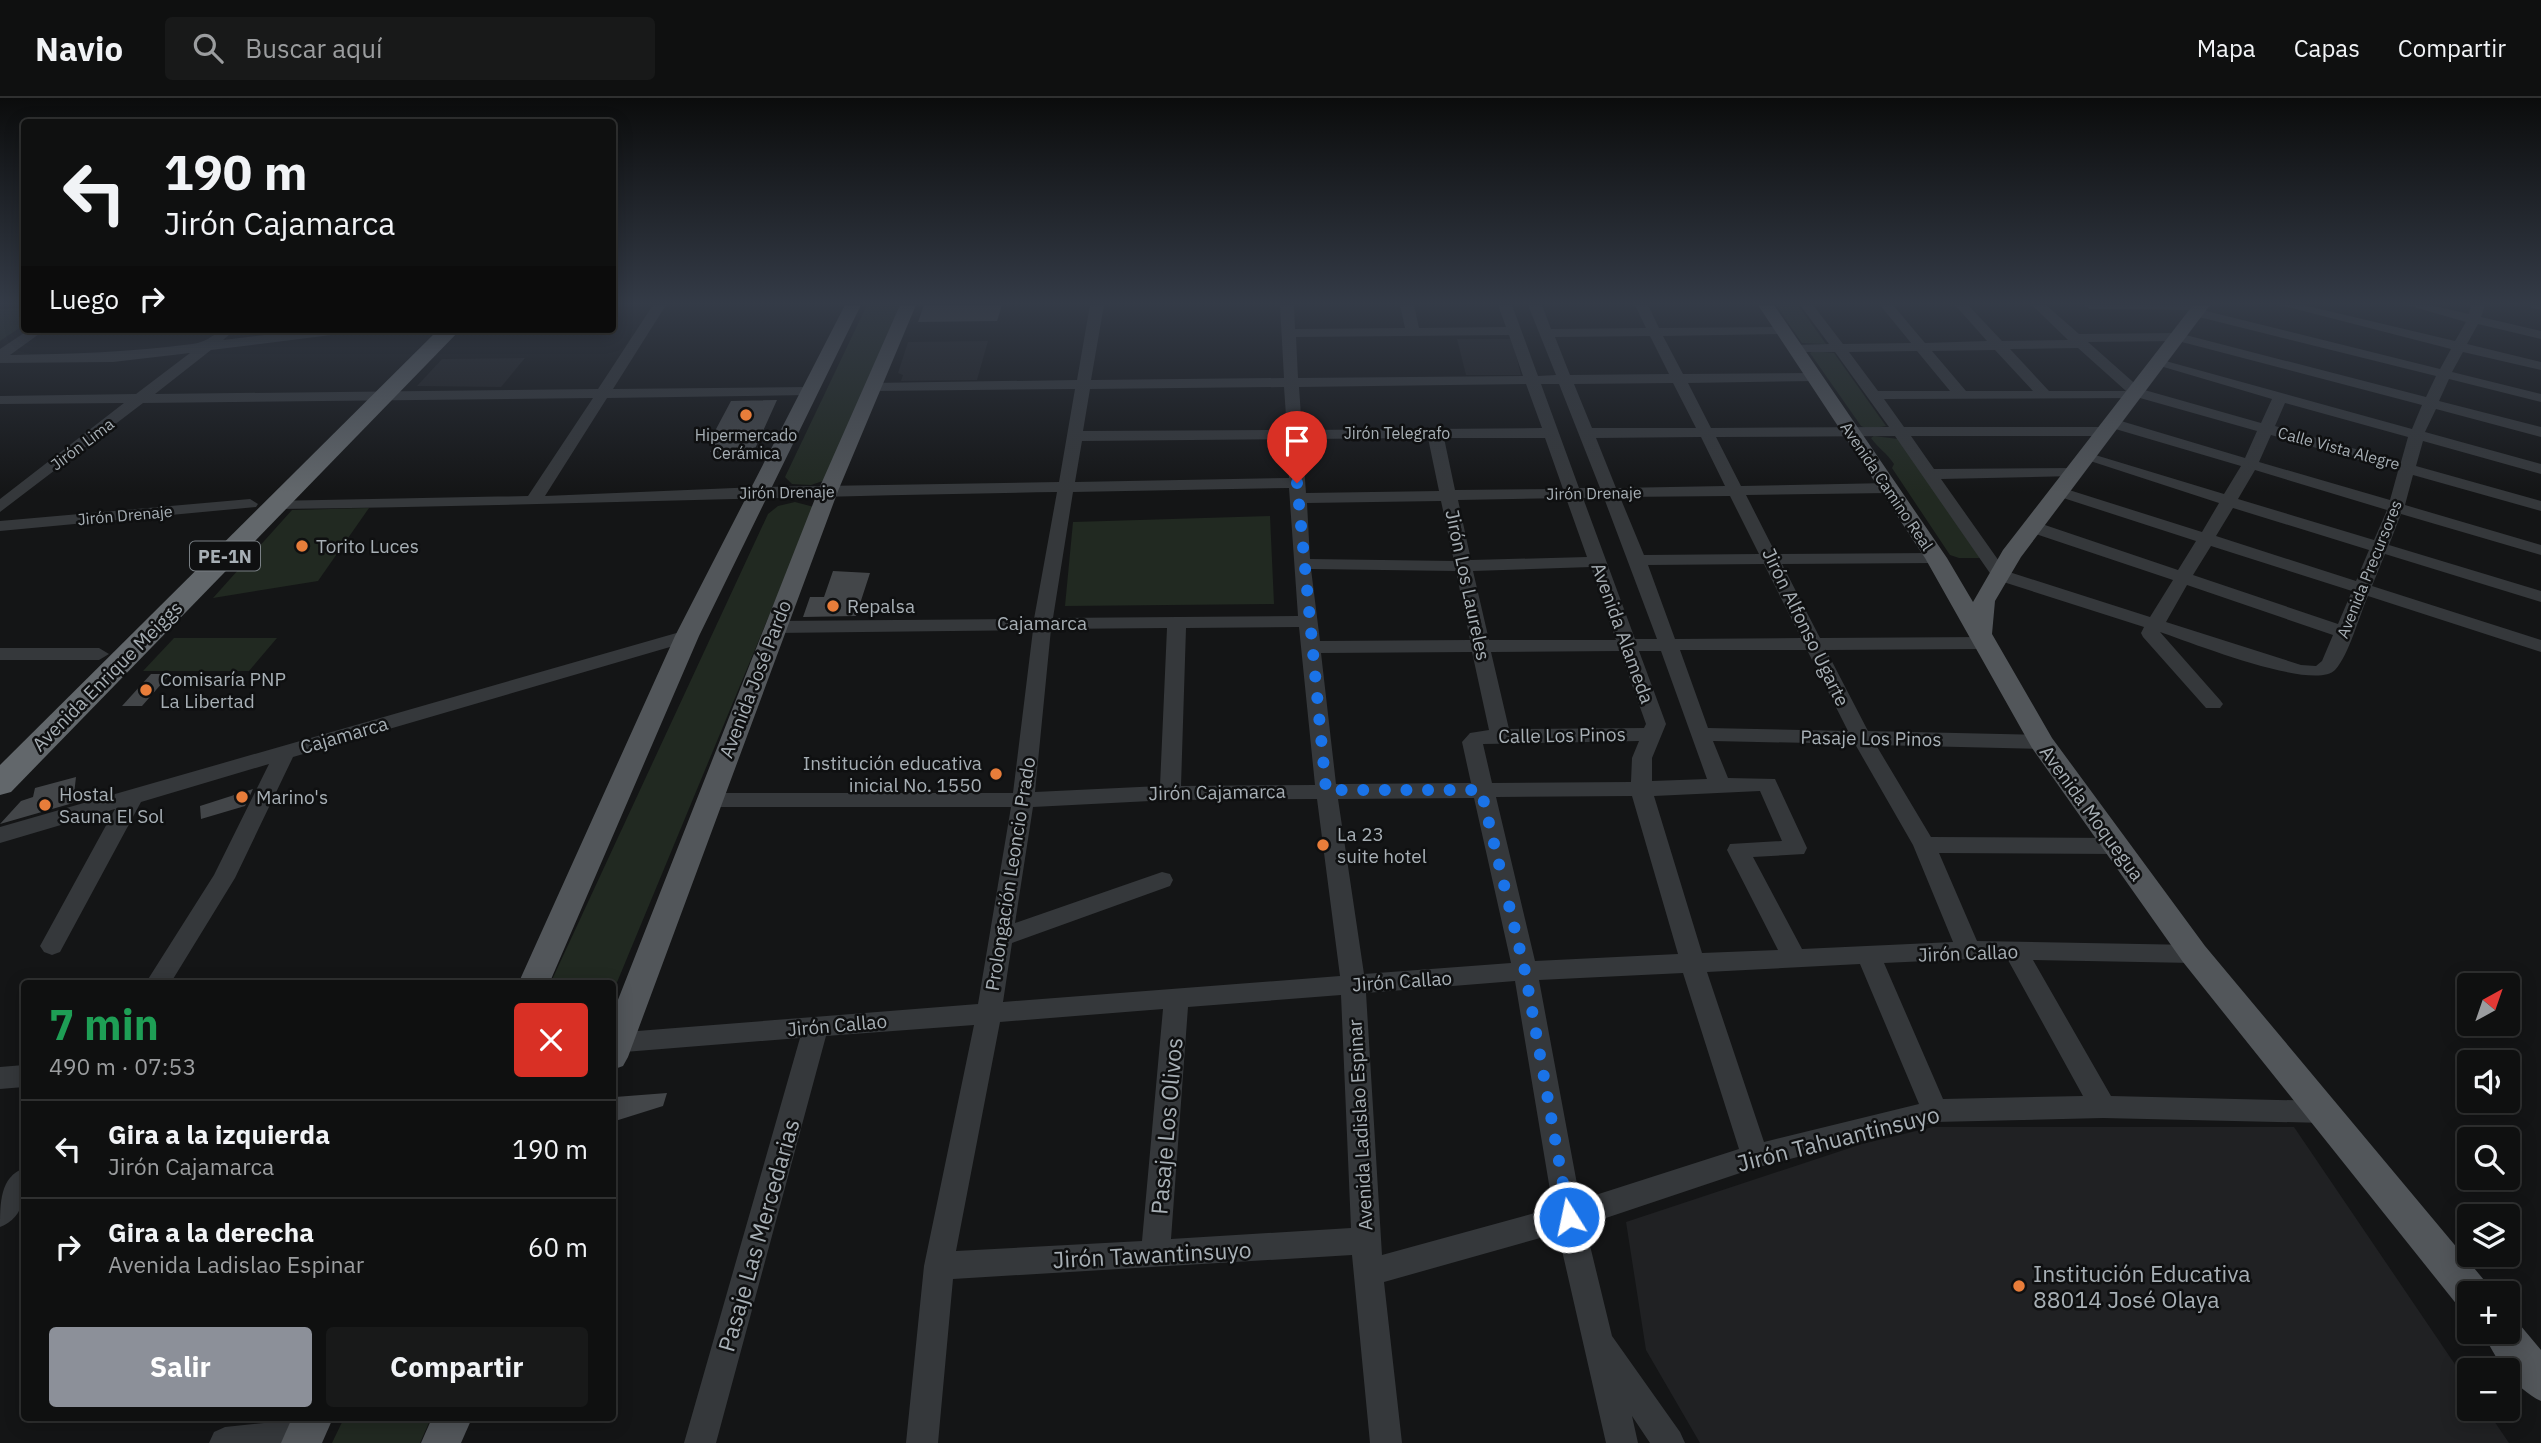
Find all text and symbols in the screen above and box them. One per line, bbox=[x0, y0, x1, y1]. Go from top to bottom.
search box bbox=[165, 17, 655, 80]
text: Navio bbox=[35, 27, 123, 70]
icon: search bbox=[189, 29, 227, 67]
text: Buscar aquí bbox=[245, 31, 382, 65]
text: Mapa bbox=[2197, 32, 2256, 64]
text: Capas bbox=[2294, 32, 2360, 64]
text: Compartir bbox=[2398, 32, 2506, 64]
text: 190 m bbox=[164, 140, 308, 203]
icon: left bbox=[49, 147, 140, 238]
text: Jirón Cajamarca bbox=[164, 202, 395, 244]
icon: right bbox=[133, 280, 171, 318]
text: Luego bbox=[49, 282, 119, 316]
marker: Hipermercado Cerámica bbox=[738, 407, 754, 423]
pin bbox=[1267, 411, 1327, 483]
street label: Jirón Lima bbox=[46, 413, 118, 474]
street label: Avenida Camino Real bbox=[1836, 418, 1938, 554]
icon: arrive bbox=[1278, 422, 1316, 460]
street label: Calle Vista Alegre bbox=[2276, 422, 2402, 474]
street label: Jirón Telegrafo bbox=[1344, 423, 1450, 443]
place label: Hipermercado Cerámica bbox=[695, 425, 797, 463]
street label: Jirón Drenaje bbox=[739, 481, 835, 503]
street label: Jirón Drenaje bbox=[1546, 482, 1642, 504]
street label: Avenida Precursores bbox=[2332, 497, 2406, 641]
street label: Jirón Drenaje bbox=[77, 501, 174, 529]
street label: Jirón Los Laureles bbox=[1440, 507, 1496, 663]
place label: Torito Luces bbox=[316, 534, 419, 558]
marker: Torito Luces bbox=[294, 538, 310, 554]
road number: PE-1N bbox=[190, 542, 260, 570]
street label: Jirón Alfonso Ugarte bbox=[1757, 544, 1855, 710]
street label: Avenida Alameda bbox=[1586, 559, 1660, 707]
place label: Repalsa bbox=[847, 594, 915, 618]
street label: Avenida Enrique Meiggs bbox=[27, 596, 187, 756]
street label: Avenida José Pardo bbox=[714, 597, 796, 761]
marker: Repalsa bbox=[825, 598, 841, 614]
street label: Cajamarca bbox=[997, 611, 1087, 635]
place label: Comisaría PNP La Libertad bbox=[160, 667, 286, 713]
marker: Comisaría PNP La Libertad bbox=[138, 682, 154, 698]
street label: Cajamarca bbox=[297, 711, 391, 759]
street label: Calle Los Pinos bbox=[1498, 722, 1626, 748]
street label: Pasaje Los Pinos bbox=[1800, 725, 1942, 751]
street label: Avenida Moquegua bbox=[2035, 740, 2149, 886]
place label: Institución educativa inicial No. 1550 bbox=[803, 751, 982, 797]
street label: Prolongación Leoncio Prado bbox=[980, 755, 1040, 993]
marker: Institución educativa inicial No. 1550 bbox=[988, 766, 1004, 782]
street label: Jirón Cajamarca bbox=[1148, 779, 1286, 805]
place label: Hostal Sauna El Sol bbox=[59, 782, 164, 828]
place label: Marino's bbox=[256, 785, 328, 809]
marker: Marino's bbox=[234, 789, 250, 805]
marker: Hostal Sauna El Sol bbox=[37, 797, 53, 813]
place label: La 23 suite hotel bbox=[1337, 822, 1427, 868]
marker: La 23 suite hotel bbox=[1315, 837, 1331, 853]
street label: Jirón Callao bbox=[1918, 939, 2018, 967]
street label: Jirón Callao bbox=[1351, 966, 1453, 996]
north arrow bbox=[2457, 973, 2520, 1036]
map controls bbox=[2457, 973, 2520, 1421]
text: 7 min bbox=[49, 997, 159, 1052]
button: close bbox=[514, 1003, 588, 1077]
street label: Jirón Callao bbox=[786, 1009, 888, 1041]
street label: Avenida Ladislao Espinar bbox=[1342, 1019, 1378, 1231]
street label: Pasaje Los Olivos bbox=[1143, 1036, 1189, 1216]
button: sound bbox=[2457, 1050, 2520, 1113]
text: 490 m · 07:53 bbox=[49, 1051, 196, 1081]
street label: Jirón Tahuantinsuyo bbox=[1734, 1098, 1942, 1178]
street label: Pasaje Las Mercedarias bbox=[710, 1115, 806, 1355]
text: Gira a la izquierda bbox=[108, 1117, 330, 1151]
button: search bbox=[2457, 1127, 2520, 1190]
icon: left bbox=[49, 1130, 87, 1168]
text: 190 m bbox=[512, 1132, 588, 1166]
text: Jirón Cajamarca bbox=[108, 1151, 274, 1181]
position arrow bbox=[1532, 1180, 1606, 1254]
button: layers bbox=[2457, 1204, 2520, 1267]
text: Gira a la derecha bbox=[108, 1215, 314, 1249]
icon: right bbox=[49, 1228, 87, 1266]
text: 60 m bbox=[528, 1230, 588, 1264]
street label: Jirón Tawantinsuyo bbox=[1052, 1234, 1252, 1274]
text: Avenida Ladislao Espinar bbox=[108, 1249, 364, 1279]
place label: Institución Educativa 88014 José Olaya bbox=[2033, 1258, 2251, 1314]
marker: Institución Educativa 88014 José Olaya bbox=[2011, 1278, 2027, 1294]
button: + bbox=[2457, 1281, 2520, 1344]
button: Salir bbox=[49, 1327, 312, 1407]
button: Compartir bbox=[326, 1327, 588, 1407]
button: − bbox=[2457, 1358, 2520, 1421]

